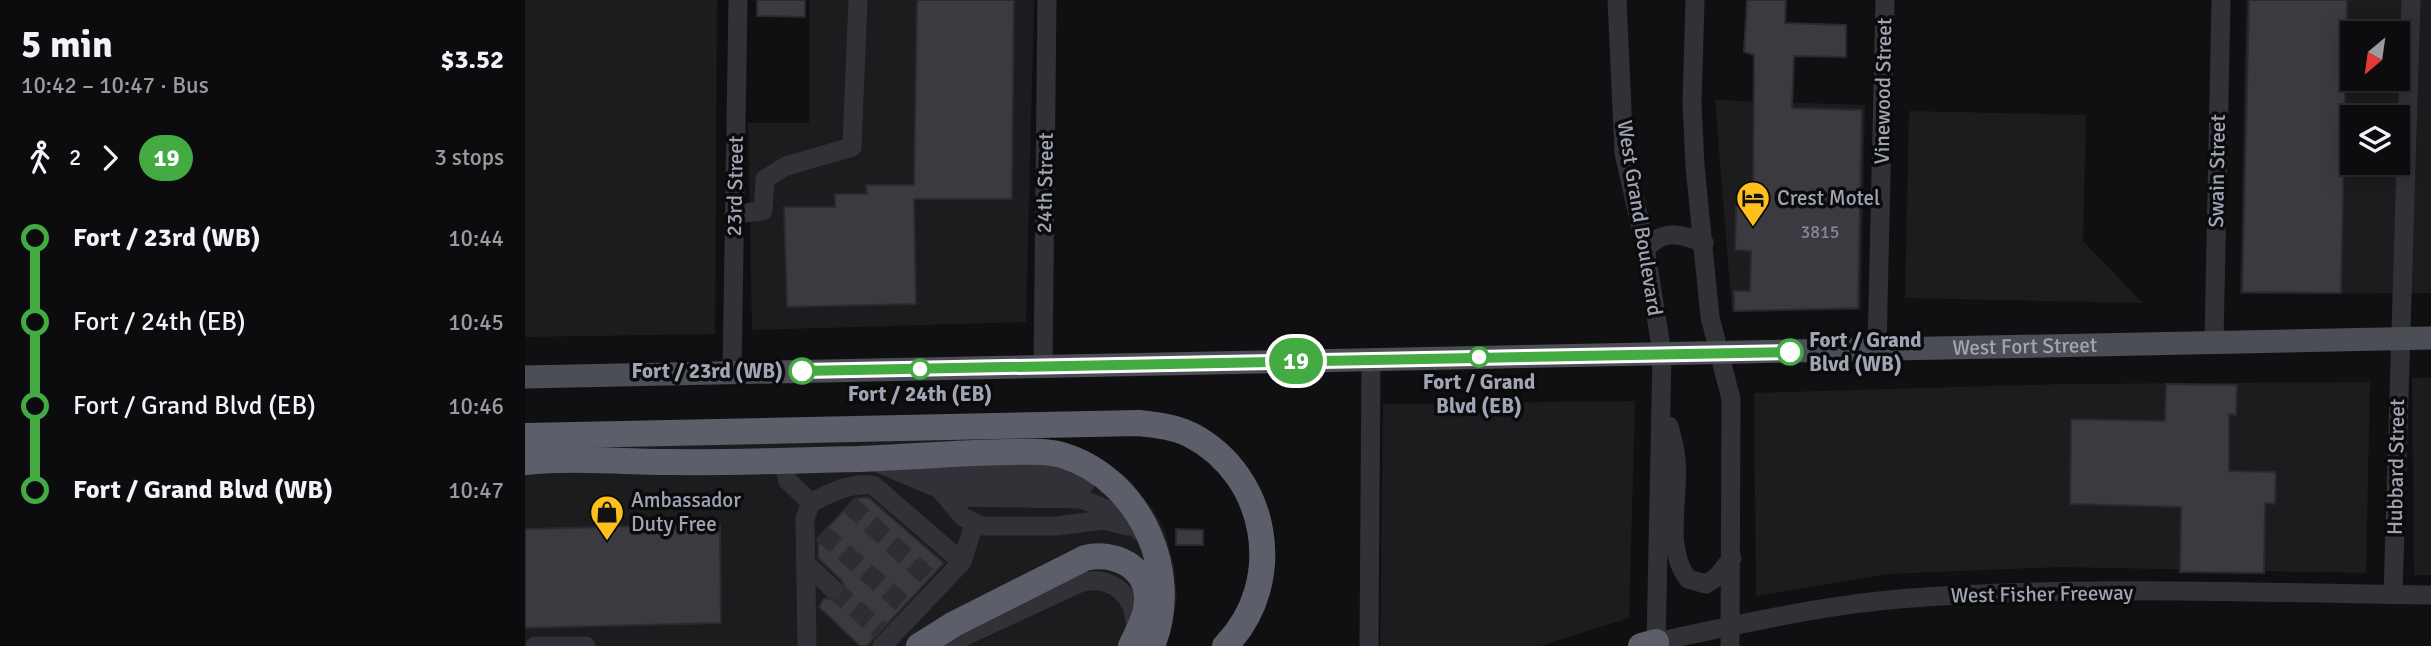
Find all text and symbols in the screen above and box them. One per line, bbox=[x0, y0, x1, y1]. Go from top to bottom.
street label: Vinewood Street bbox=[1869, 17, 1897, 165]
text: 5 min bbox=[21, 21, 113, 68]
north arrow bbox=[2340, 21, 2410, 91]
map controls bbox=[2340, 21, 2410, 175]
text: $3.52 bbox=[440, 44, 504, 76]
text: 10:42 – 10:47 · Bus bbox=[21, 71, 209, 100]
button: layers bbox=[2340, 105, 2410, 175]
street label: Swain Street bbox=[2203, 114, 2231, 228]
street label: West Grand Boulevard bbox=[1612, 118, 1668, 318]
street label: 24th Street bbox=[1031, 132, 1059, 234]
street label: 23rd Street bbox=[721, 135, 749, 237]
icon: walk bbox=[21, 139, 59, 177]
icon: forward bbox=[91, 139, 129, 177]
text: 2 bbox=[69, 143, 81, 172]
text: 19 bbox=[153, 143, 179, 173]
text: 3 stops bbox=[434, 143, 504, 172]
hotel icon: Crest Motel bbox=[1734, 179, 1772, 228]
place label: Crest Motel bbox=[1777, 185, 1880, 211]
house number: 3815 bbox=[1801, 221, 1839, 243]
text: Fort / 23rd (WB) bbox=[73, 222, 261, 254]
text: 10:44 bbox=[448, 224, 504, 253]
text: Fort / 24th (EB) bbox=[73, 306, 246, 338]
text: 10:45 bbox=[448, 308, 504, 337]
place label: Fort / Grand Blvd (WB) bbox=[1809, 327, 1922, 377]
street label: West Fort Street bbox=[1952, 332, 2097, 361]
line badge: 19 bbox=[1265, 338, 1327, 384]
marker: Fort / Grand Blvd (WB) bbox=[1777, 339, 1803, 365]
text: 19 bbox=[1283, 346, 1309, 376]
marker: Fort / Grand Blvd (EB) bbox=[1469, 347, 1489, 367]
place label: Fort / 23rd (WB) bbox=[631, 358, 783, 384]
marker: Fort / 23rd (WB) bbox=[789, 358, 815, 384]
marker: Fort / 24th (EB) bbox=[910, 359, 930, 379]
place label: Fort / Grand Blvd (EB) bbox=[1423, 369, 1535, 419]
place label: Fort / 24th (EB) bbox=[848, 381, 992, 407]
text: Fort / Grand Blvd (EB) bbox=[73, 390, 316, 422]
text: 10:46 bbox=[448, 392, 504, 421]
street label: Hubbard Street bbox=[2382, 399, 2410, 535]
text: Fort / Grand Blvd (WB) bbox=[73, 474, 333, 506]
text: 10:47 bbox=[448, 476, 504, 505]
place label: Ambassador Duty Free bbox=[631, 487, 741, 537]
shop icon: Ambassador Duty Free bbox=[588, 493, 626, 542]
street label: West Fisher Freeway bbox=[1951, 579, 2134, 609]

